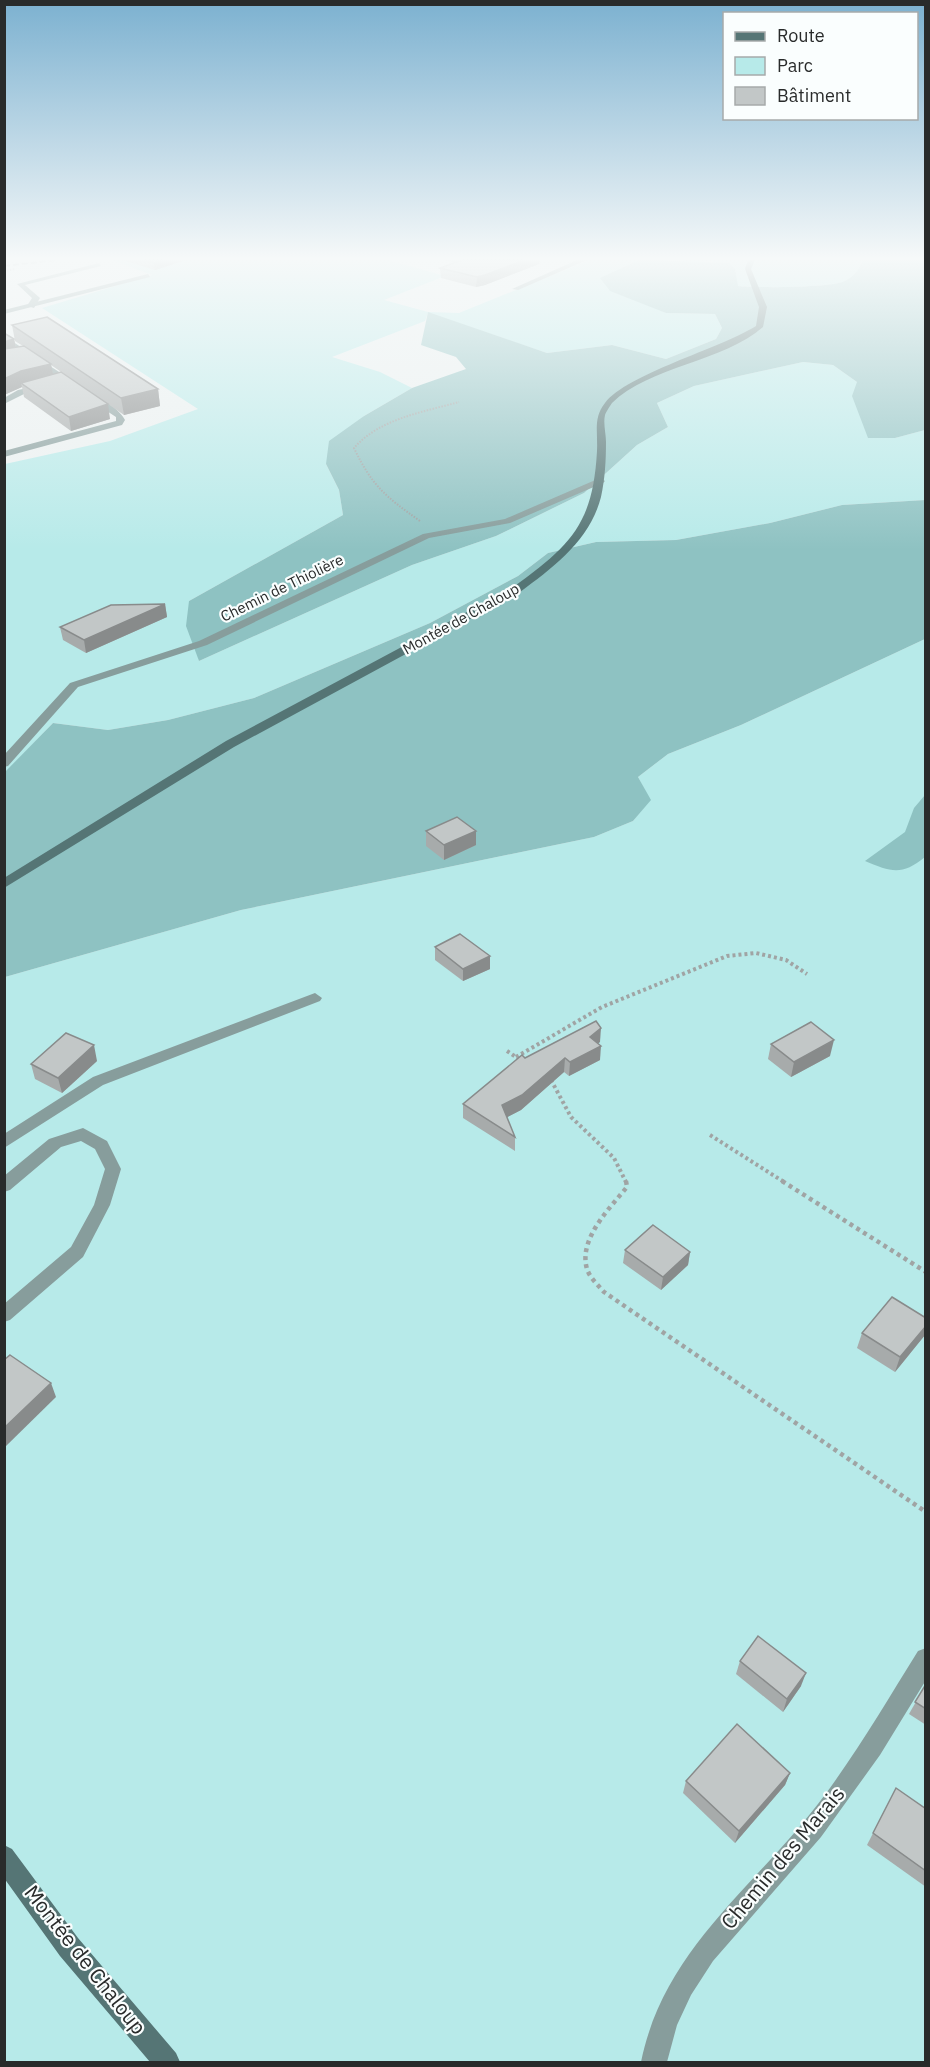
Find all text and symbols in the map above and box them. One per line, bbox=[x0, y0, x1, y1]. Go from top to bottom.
legend bbox=[723, 12, 918, 120]
text: Route bbox=[777, 24, 825, 47]
text: Parc bbox=[777, 54, 813, 77]
text: Bâtiment bbox=[777, 84, 851, 107]
street label: Chemin de Thiolière bbox=[217, 550, 346, 626]
street label: Montée de Chaloup bbox=[399, 579, 522, 658]
street label: Chemin des Marais bbox=[714, 1780, 850, 1935]
street label: Montée de Chaloup bbox=[19, 1879, 153, 2040]

